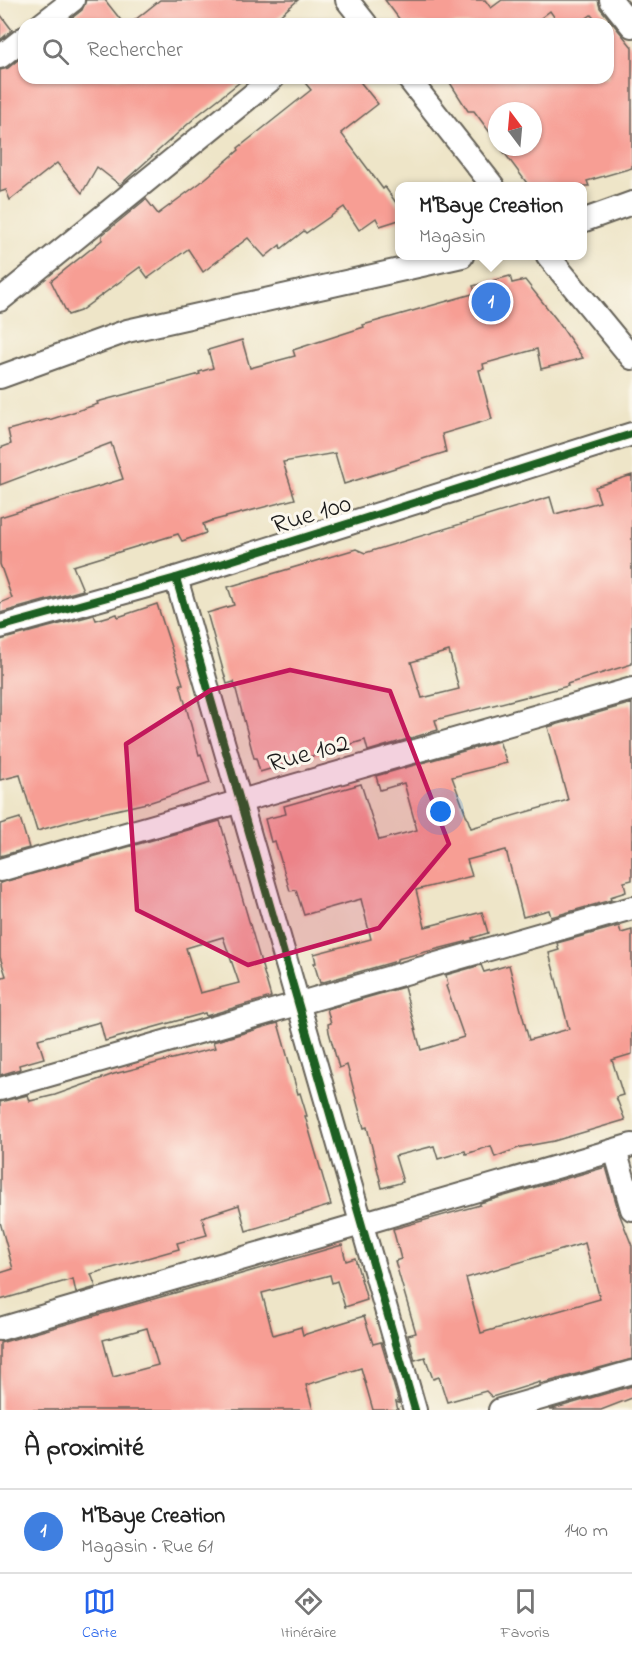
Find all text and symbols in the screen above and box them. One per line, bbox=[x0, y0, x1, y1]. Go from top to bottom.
search box bbox=[18, 18, 614, 84]
icon: search bbox=[39, 35, 72, 68]
text: Rechercher bbox=[87, 35, 183, 67]
north arrow bbox=[488, 102, 542, 156]
popup bbox=[395, 182, 587, 260]
text: M'Baye Creation bbox=[419, 191, 563, 223]
text: Magasin bbox=[419, 223, 485, 252]
pin: 1 bbox=[472, 280, 510, 324]
street label: Rue 100 bbox=[267, 485, 356, 546]
street label: Rue 102 bbox=[264, 724, 354, 785]
your location bbox=[426, 797, 455, 826]
text: À proximité bbox=[24, 1430, 144, 1468]
text: M'Baye Creation bbox=[81, 1501, 225, 1533]
text: 1 bbox=[40, 1517, 47, 1546]
text: 140 m bbox=[564, 1517, 608, 1546]
text: Magasin · Rue 61 bbox=[81, 1533, 213, 1562]
tab: Carte bbox=[82, 1585, 117, 1645]
tab: Itinéraire bbox=[281, 1585, 337, 1645]
tab: Favoris bbox=[501, 1585, 550, 1645]

